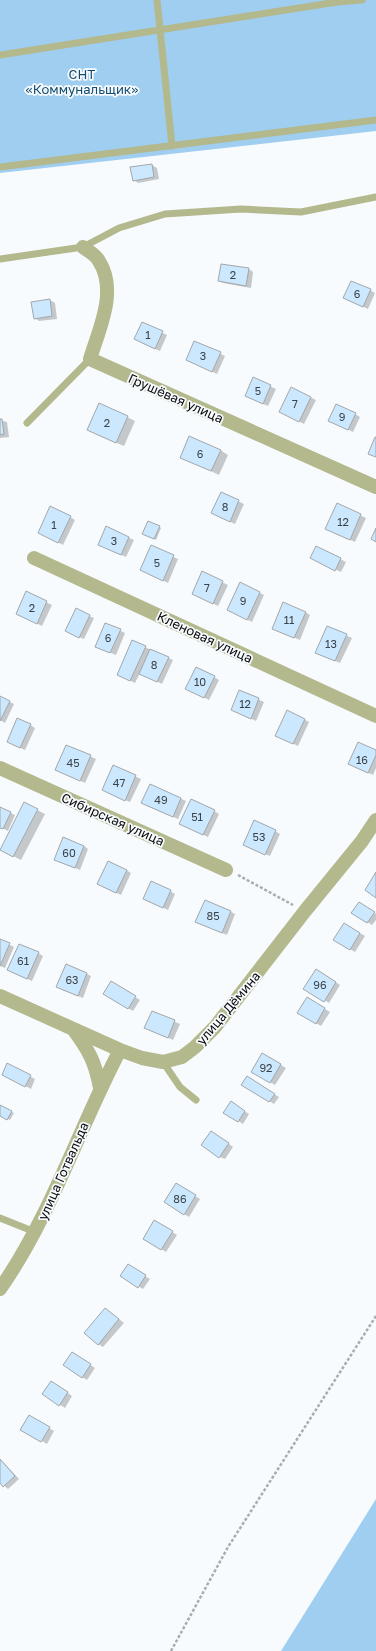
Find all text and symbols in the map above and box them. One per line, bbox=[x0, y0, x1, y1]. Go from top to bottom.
park label: СНТ «Коммунальщик» bbox=[26, 66, 138, 97]
house number: 2 bbox=[230, 268, 236, 281]
house number: 6 bbox=[354, 287, 361, 300]
house number: 1 bbox=[145, 328, 151, 341]
house number: 3 bbox=[200, 349, 206, 362]
street label: Грушёвая улица bbox=[126, 370, 226, 426]
house number: 5 bbox=[255, 384, 261, 397]
house number: 7 bbox=[292, 397, 298, 410]
house number: 9 bbox=[339, 410, 345, 423]
house number: 2 bbox=[104, 416, 110, 429]
house number: 6 bbox=[197, 447, 204, 460]
house number: 8 bbox=[222, 500, 229, 513]
house number: 12 bbox=[337, 515, 349, 528]
house number: 1 bbox=[51, 518, 57, 531]
house number: 3 bbox=[111, 534, 117, 547]
house number: 5 bbox=[154, 556, 160, 569]
house number: 7 bbox=[204, 581, 210, 594]
house number: 9 bbox=[240, 594, 246, 607]
house number: 2 bbox=[29, 601, 35, 614]
street label: Кленовая улица bbox=[155, 608, 255, 666]
house number: 11 bbox=[284, 613, 294, 626]
house number: 6 bbox=[105, 631, 112, 644]
house number: 13 bbox=[325, 637, 337, 650]
house number: 8 bbox=[151, 658, 158, 671]
house number: 10 bbox=[194, 675, 206, 688]
house number: 12 bbox=[239, 697, 251, 710]
house number: 16 bbox=[356, 753, 368, 766]
house number: 45 bbox=[66, 756, 80, 769]
house number: 47 bbox=[113, 776, 125, 789]
street label: Сибирская улица bbox=[59, 789, 167, 849]
house number: 49 bbox=[154, 793, 168, 806]
house number: 51 bbox=[191, 810, 203, 823]
house number: 53 bbox=[253, 830, 265, 843]
house number: 60 bbox=[62, 846, 76, 859]
house number: 85 bbox=[206, 909, 220, 922]
house number: 61 bbox=[17, 954, 29, 967]
street label: улица Дёмина bbox=[193, 968, 263, 1048]
house number: 63 bbox=[65, 973, 79, 986]
house number: 96 bbox=[313, 978, 327, 991]
house number: 92 bbox=[259, 1061, 273, 1074]
street label: улица Готвальда bbox=[34, 1119, 92, 1223]
house number: 86 bbox=[173, 1192, 187, 1205]

